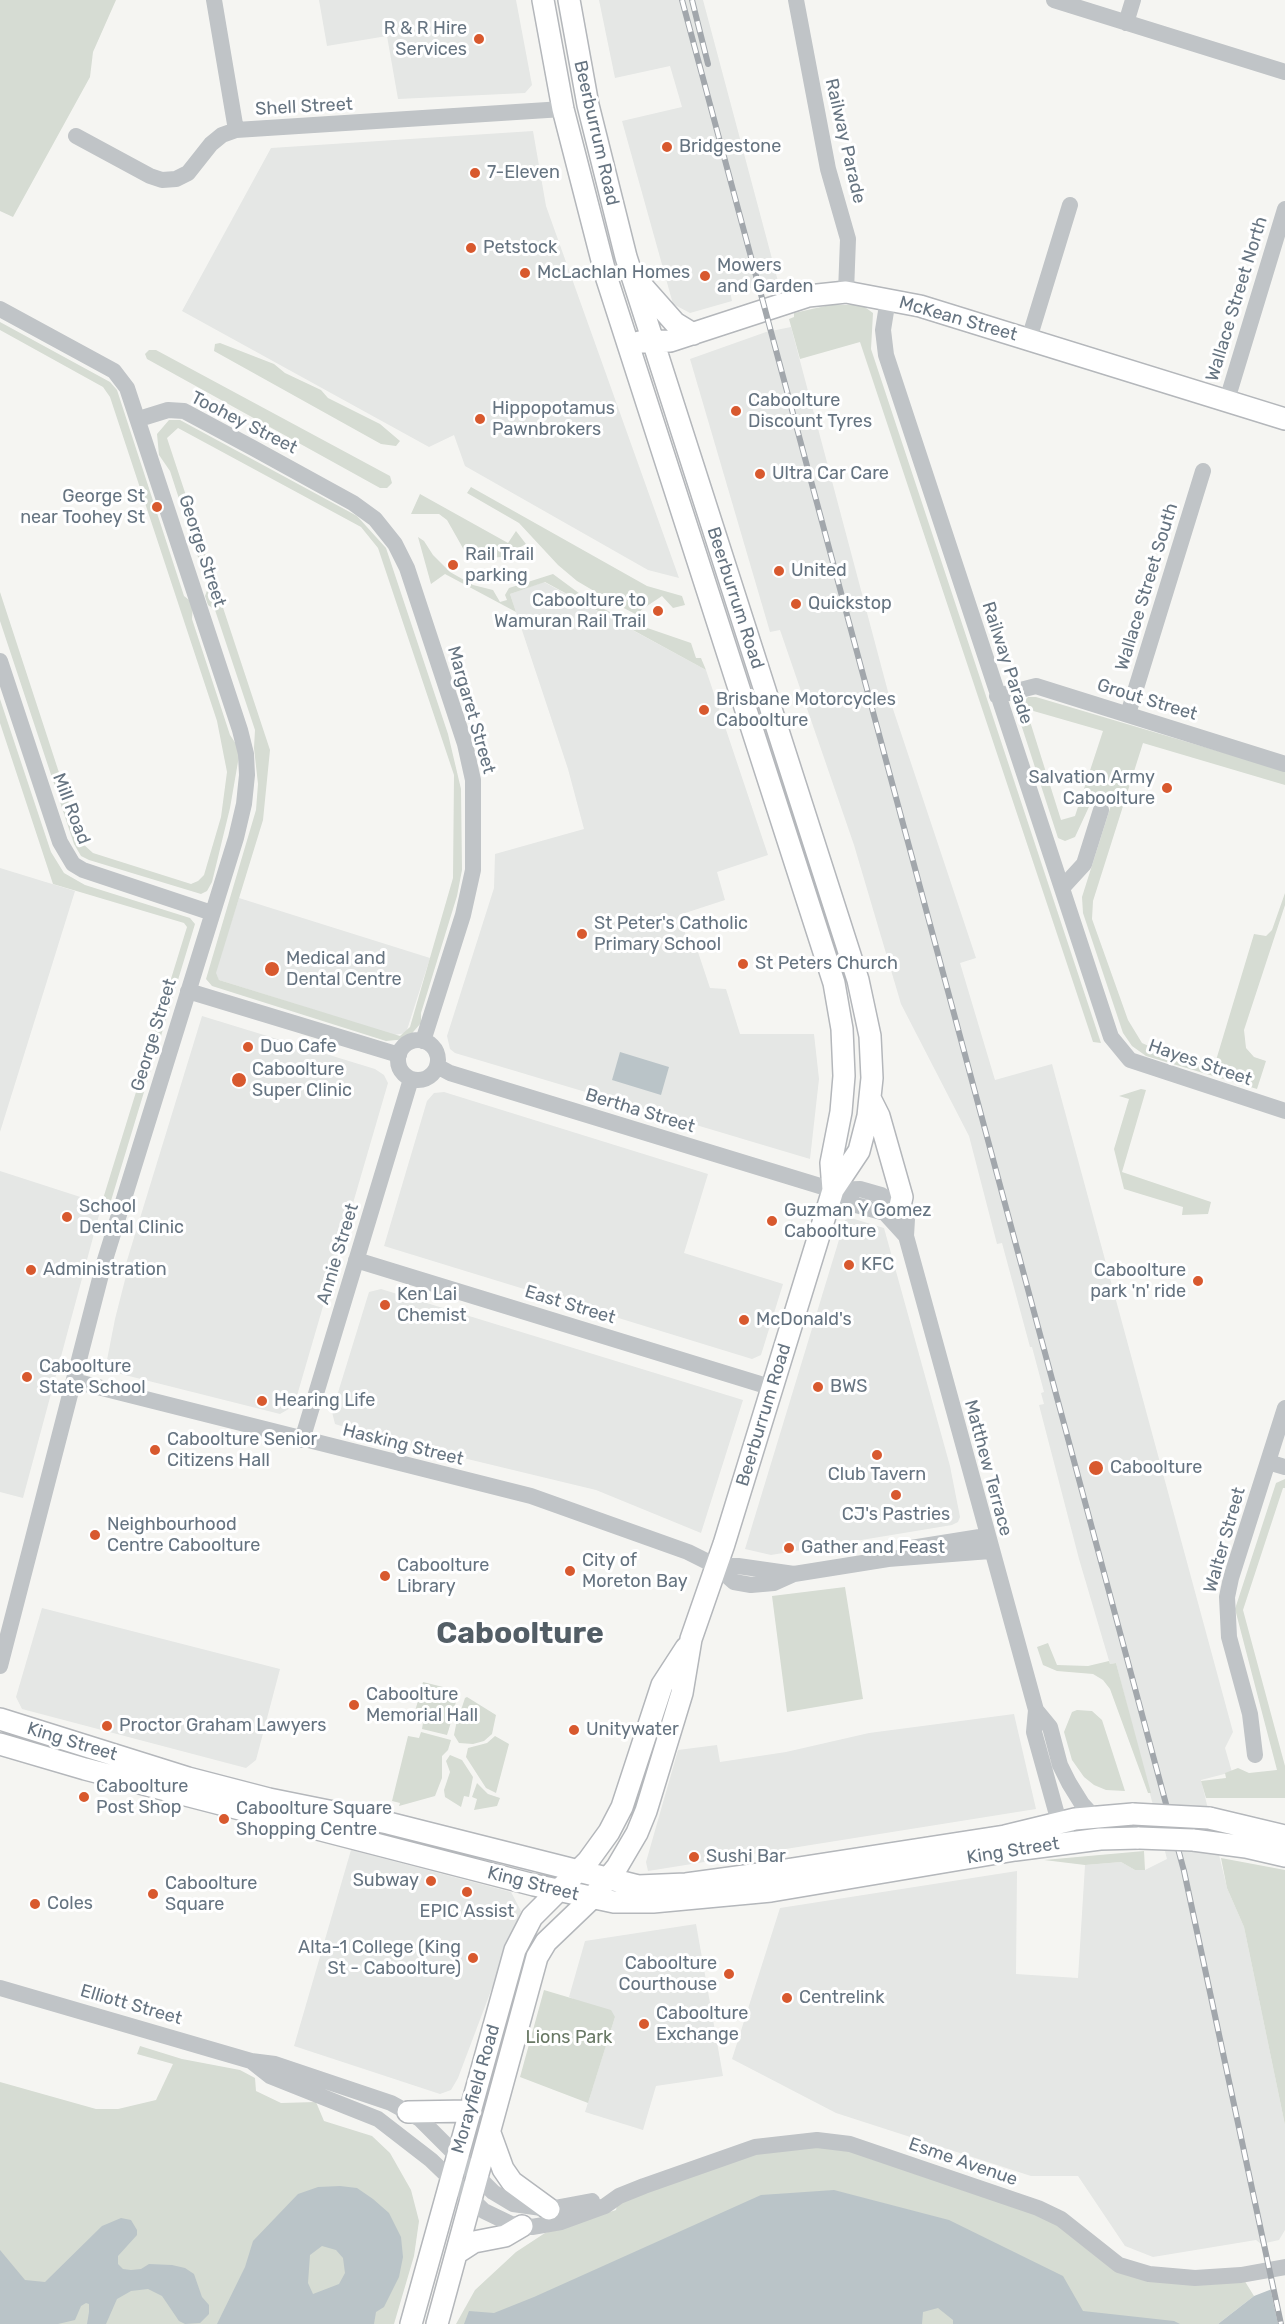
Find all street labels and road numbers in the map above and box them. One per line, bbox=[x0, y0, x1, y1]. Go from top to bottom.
street label: Beerburrum Road bbox=[569, 58, 623, 208]
street label: Railway Parade bbox=[820, 76, 870, 206]
street label: Shell Street bbox=[255, 94, 353, 120]
street label: Wallace Street North bbox=[1202, 214, 1272, 384]
street label: McKean Street bbox=[896, 292, 1020, 346]
street label: Toohey Street bbox=[187, 387, 301, 459]
street label: George Street bbox=[174, 492, 230, 610]
street label: Wallace Street South bbox=[1111, 501, 1183, 673]
street label: Beerburrum Road bbox=[702, 524, 768, 672]
street label: Railway Parade bbox=[977, 599, 1037, 727]
street label: Margaret Street bbox=[442, 644, 500, 776]
street label: Grout Street bbox=[1094, 675, 1200, 725]
street label: Mill Road bbox=[48, 770, 94, 848]
street label: George Street bbox=[127, 976, 181, 1094]
street label: Hayes Street bbox=[1145, 1035, 1255, 1091]
street label: Bertha Street bbox=[583, 1084, 697, 1138]
street label: Annie Street bbox=[312, 1201, 364, 1307]
street label: East Street bbox=[522, 1281, 618, 1329]
street label: Beerburrum Road bbox=[732, 1341, 796, 1489]
street label: Matthew Terrace bbox=[959, 1398, 1017, 1538]
street label: Hasking Street bbox=[340, 1420, 466, 1470]
street label: Walter Street bbox=[1200, 1485, 1250, 1595]
street label: King Street bbox=[24, 1718, 120, 1766]
street label: King Street bbox=[965, 1833, 1061, 1869]
street label: King Street bbox=[485, 1862, 581, 1906]
street label: Elliott Street bbox=[78, 1980, 184, 2030]
street label: Morayfield Road bbox=[447, 2022, 505, 2156]
street label: Esme Avenue bbox=[906, 2133, 1020, 2191]

